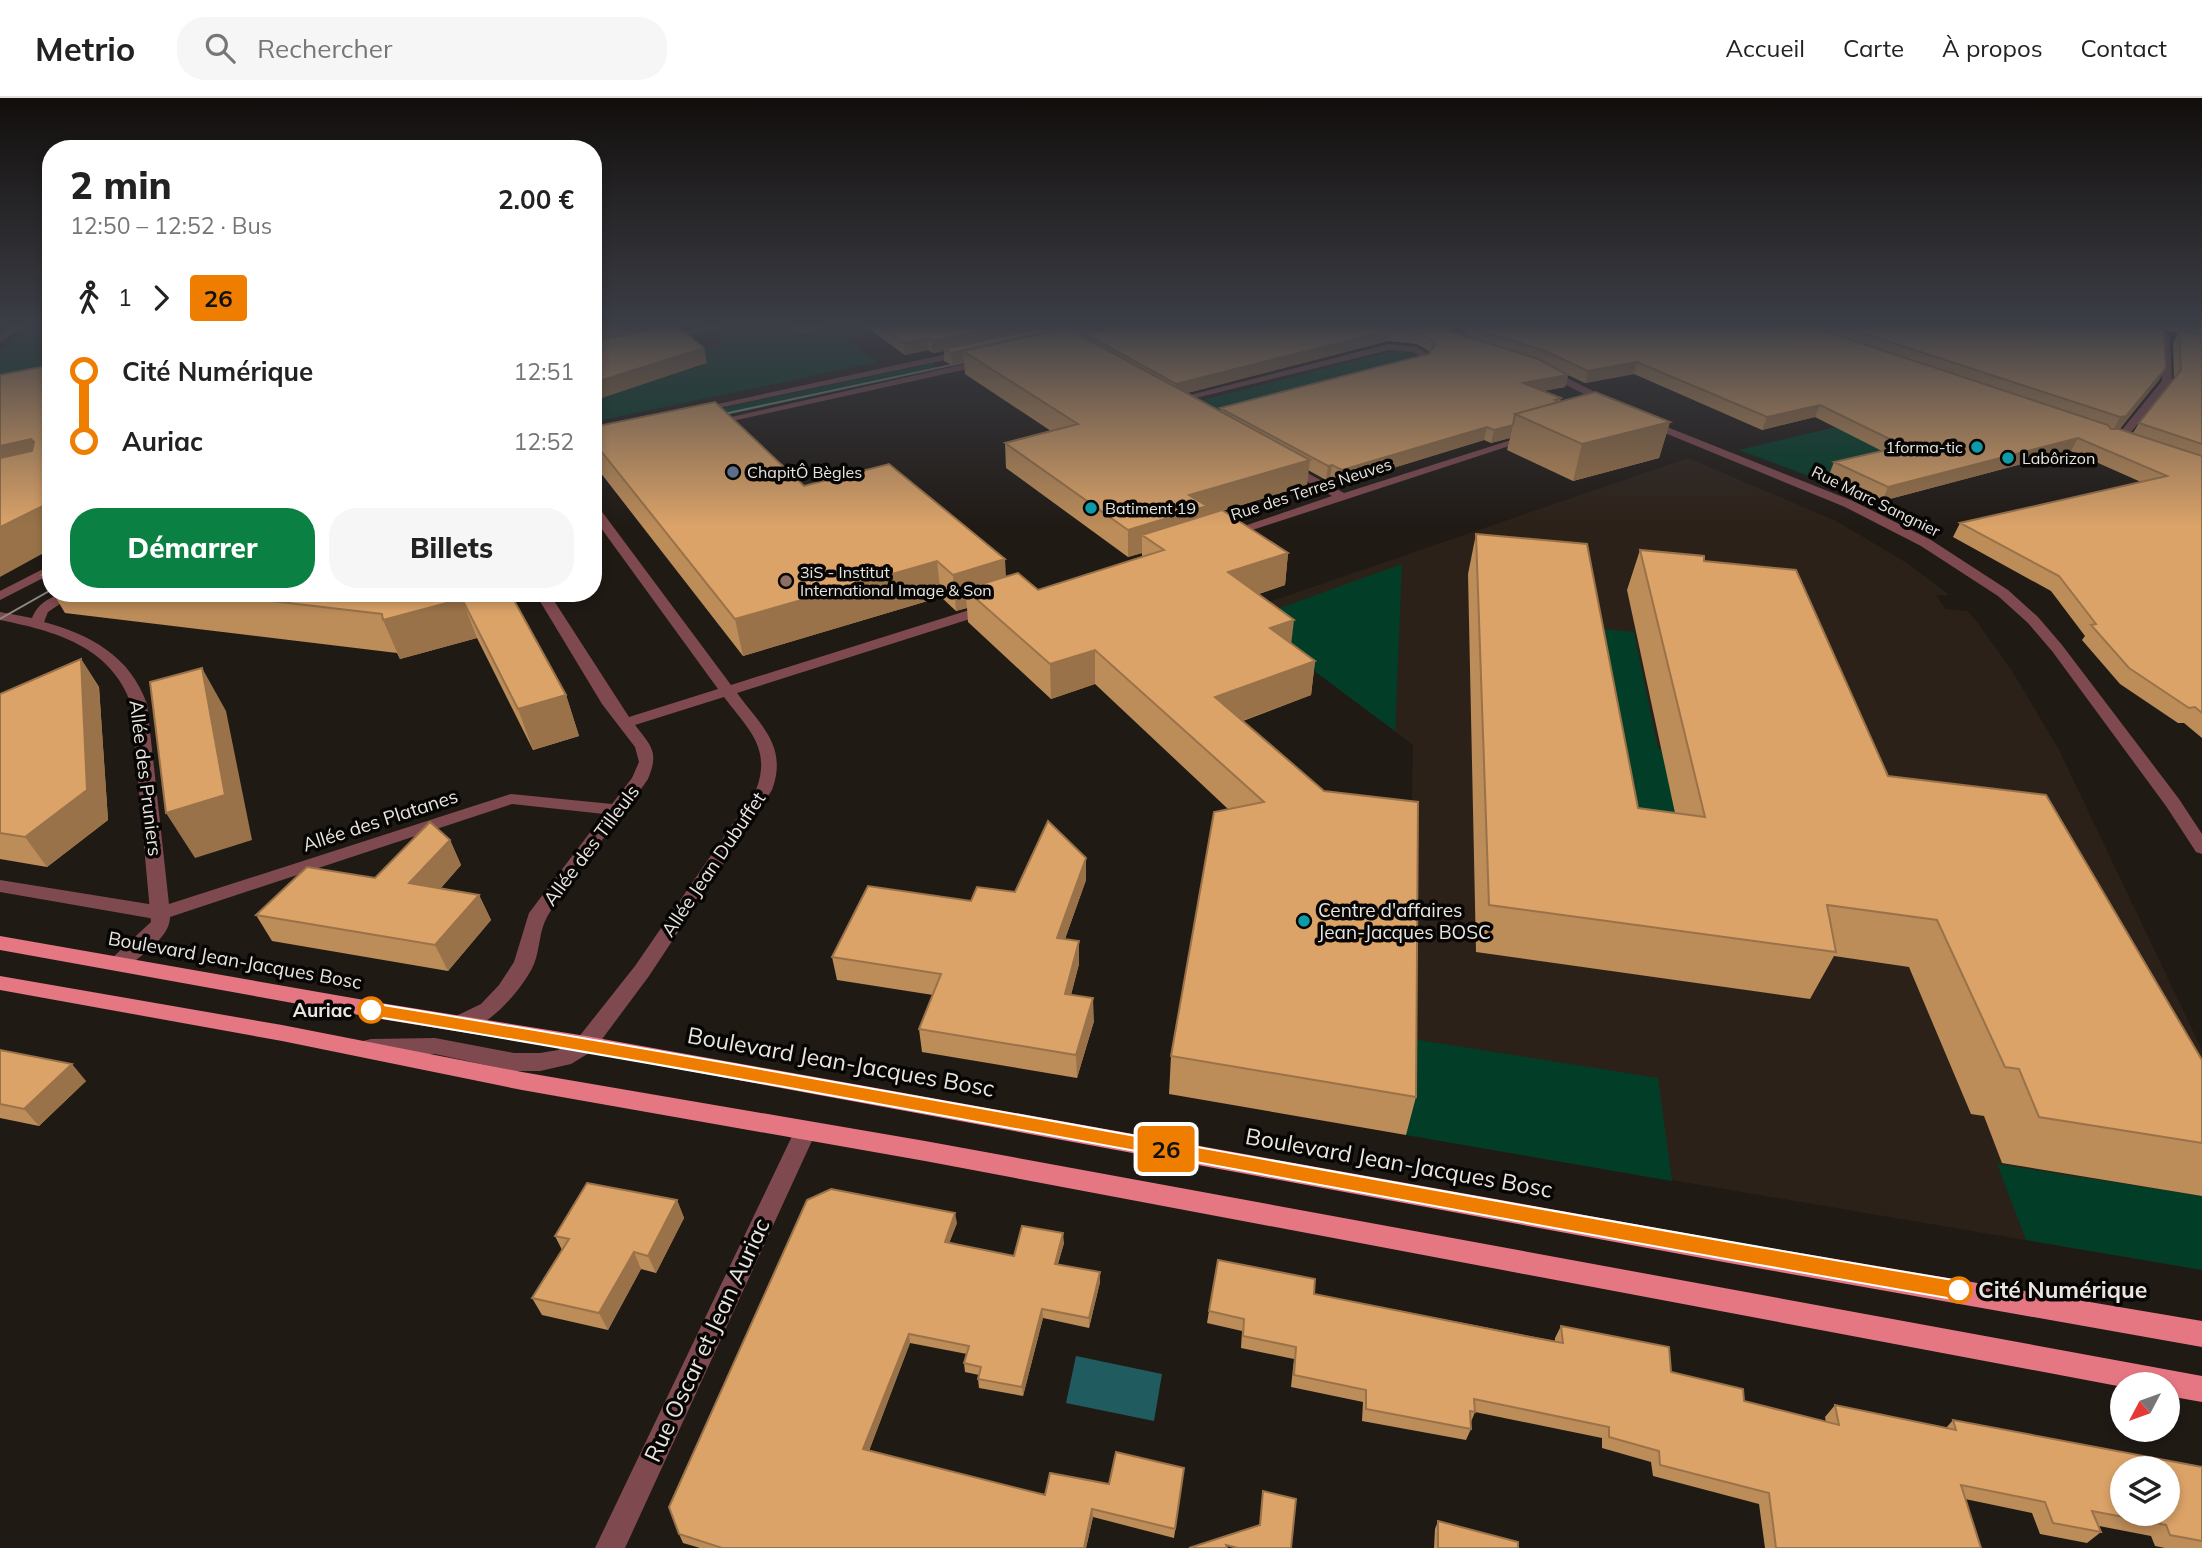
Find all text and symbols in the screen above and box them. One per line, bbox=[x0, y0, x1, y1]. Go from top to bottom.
search box bbox=[177, 17, 667, 80]
text: Metrio bbox=[35, 28, 135, 69]
icon: search bbox=[201, 29, 239, 67]
text: Rechercher bbox=[257, 32, 392, 65]
text: Accueil bbox=[1726, 33, 1805, 63]
text: Carte bbox=[1843, 33, 1904, 63]
text: À propos bbox=[1942, 33, 2043, 63]
text: Contact bbox=[2081, 33, 2167, 63]
text: 2 min bbox=[70, 161, 172, 209]
text: 2.00 € bbox=[498, 183, 574, 216]
text: 12:50 – 12:52 · Bus bbox=[70, 211, 272, 240]
icon: walk bbox=[70, 279, 108, 317]
icon: forward bbox=[142, 279, 180, 317]
text: 1 bbox=[118, 283, 132, 312]
text: 26 bbox=[204, 283, 233, 313]
text: Cité Numérique bbox=[122, 355, 313, 388]
text: 12:51 bbox=[514, 357, 574, 386]
text: Auriac bbox=[122, 425, 203, 458]
text: 12:52 bbox=[514, 427, 574, 456]
place label: 1forma-tic bbox=[1885, 437, 1963, 457]
marker: 1forma-tic bbox=[1969, 439, 1985, 455]
place label: Labôrizon bbox=[2022, 448, 2095, 468]
marker: Labôrizon bbox=[2000, 450, 2016, 466]
street label: Rue des Terres Neuves bbox=[1228, 454, 1394, 524]
street label: Rue Marc Sangnier bbox=[1808, 461, 1944, 541]
place label: ChapitÔ Bègles bbox=[747, 462, 862, 482]
marker: ChapitÔ Bègles bbox=[725, 464, 741, 480]
place label: Batiment 19 bbox=[1105, 498, 1196, 518]
marker: Batiment 19 bbox=[1083, 500, 1099, 516]
button: Démarrer bbox=[70, 508, 315, 588]
button: Billets bbox=[329, 508, 574, 588]
place label: 3iS - Institut International Image & Son bbox=[800, 562, 992, 600]
marker: 3iS - Institut International Image & Son bbox=[778, 573, 794, 589]
street label: Allée des Pruniers bbox=[125, 699, 167, 857]
street label: Allée des Tilleuls bbox=[538, 780, 644, 910]
street label: Allée des Platanes bbox=[299, 784, 461, 856]
street label: Allée Jean Dubuffet bbox=[656, 787, 771, 941]
place label: Centre d'affaires Jean-Jacques BOSC bbox=[1318, 898, 1491, 944]
marker: Centre d'affaires Jean-Jacques BOSC bbox=[1296, 913, 1312, 929]
street label: Boulevard Jean-Jacques Bosc bbox=[106, 926, 364, 994]
marker: Auriac bbox=[358, 997, 384, 1023]
place label: Auriac bbox=[293, 998, 352, 1022]
street label: Boulevard Jean-Jacques Bosc bbox=[685, 1020, 997, 1103]
street label: Boulevard Jean-Jacques Bosc bbox=[1243, 1121, 1555, 1204]
line badge: 26 bbox=[1134, 1126, 1198, 1172]
text: 26 bbox=[1152, 1134, 1180, 1164]
street label: Rue Oscar et Jean Auriac bbox=[637, 1213, 776, 1466]
place label: Cité Numérique bbox=[1978, 1275, 2147, 1304]
marker: Cité Numérique bbox=[1946, 1277, 1972, 1303]
north arrow bbox=[2110, 1372, 2180, 1442]
map controls bbox=[2110, 1372, 2180, 1526]
button: layers bbox=[2110, 1456, 2180, 1526]

